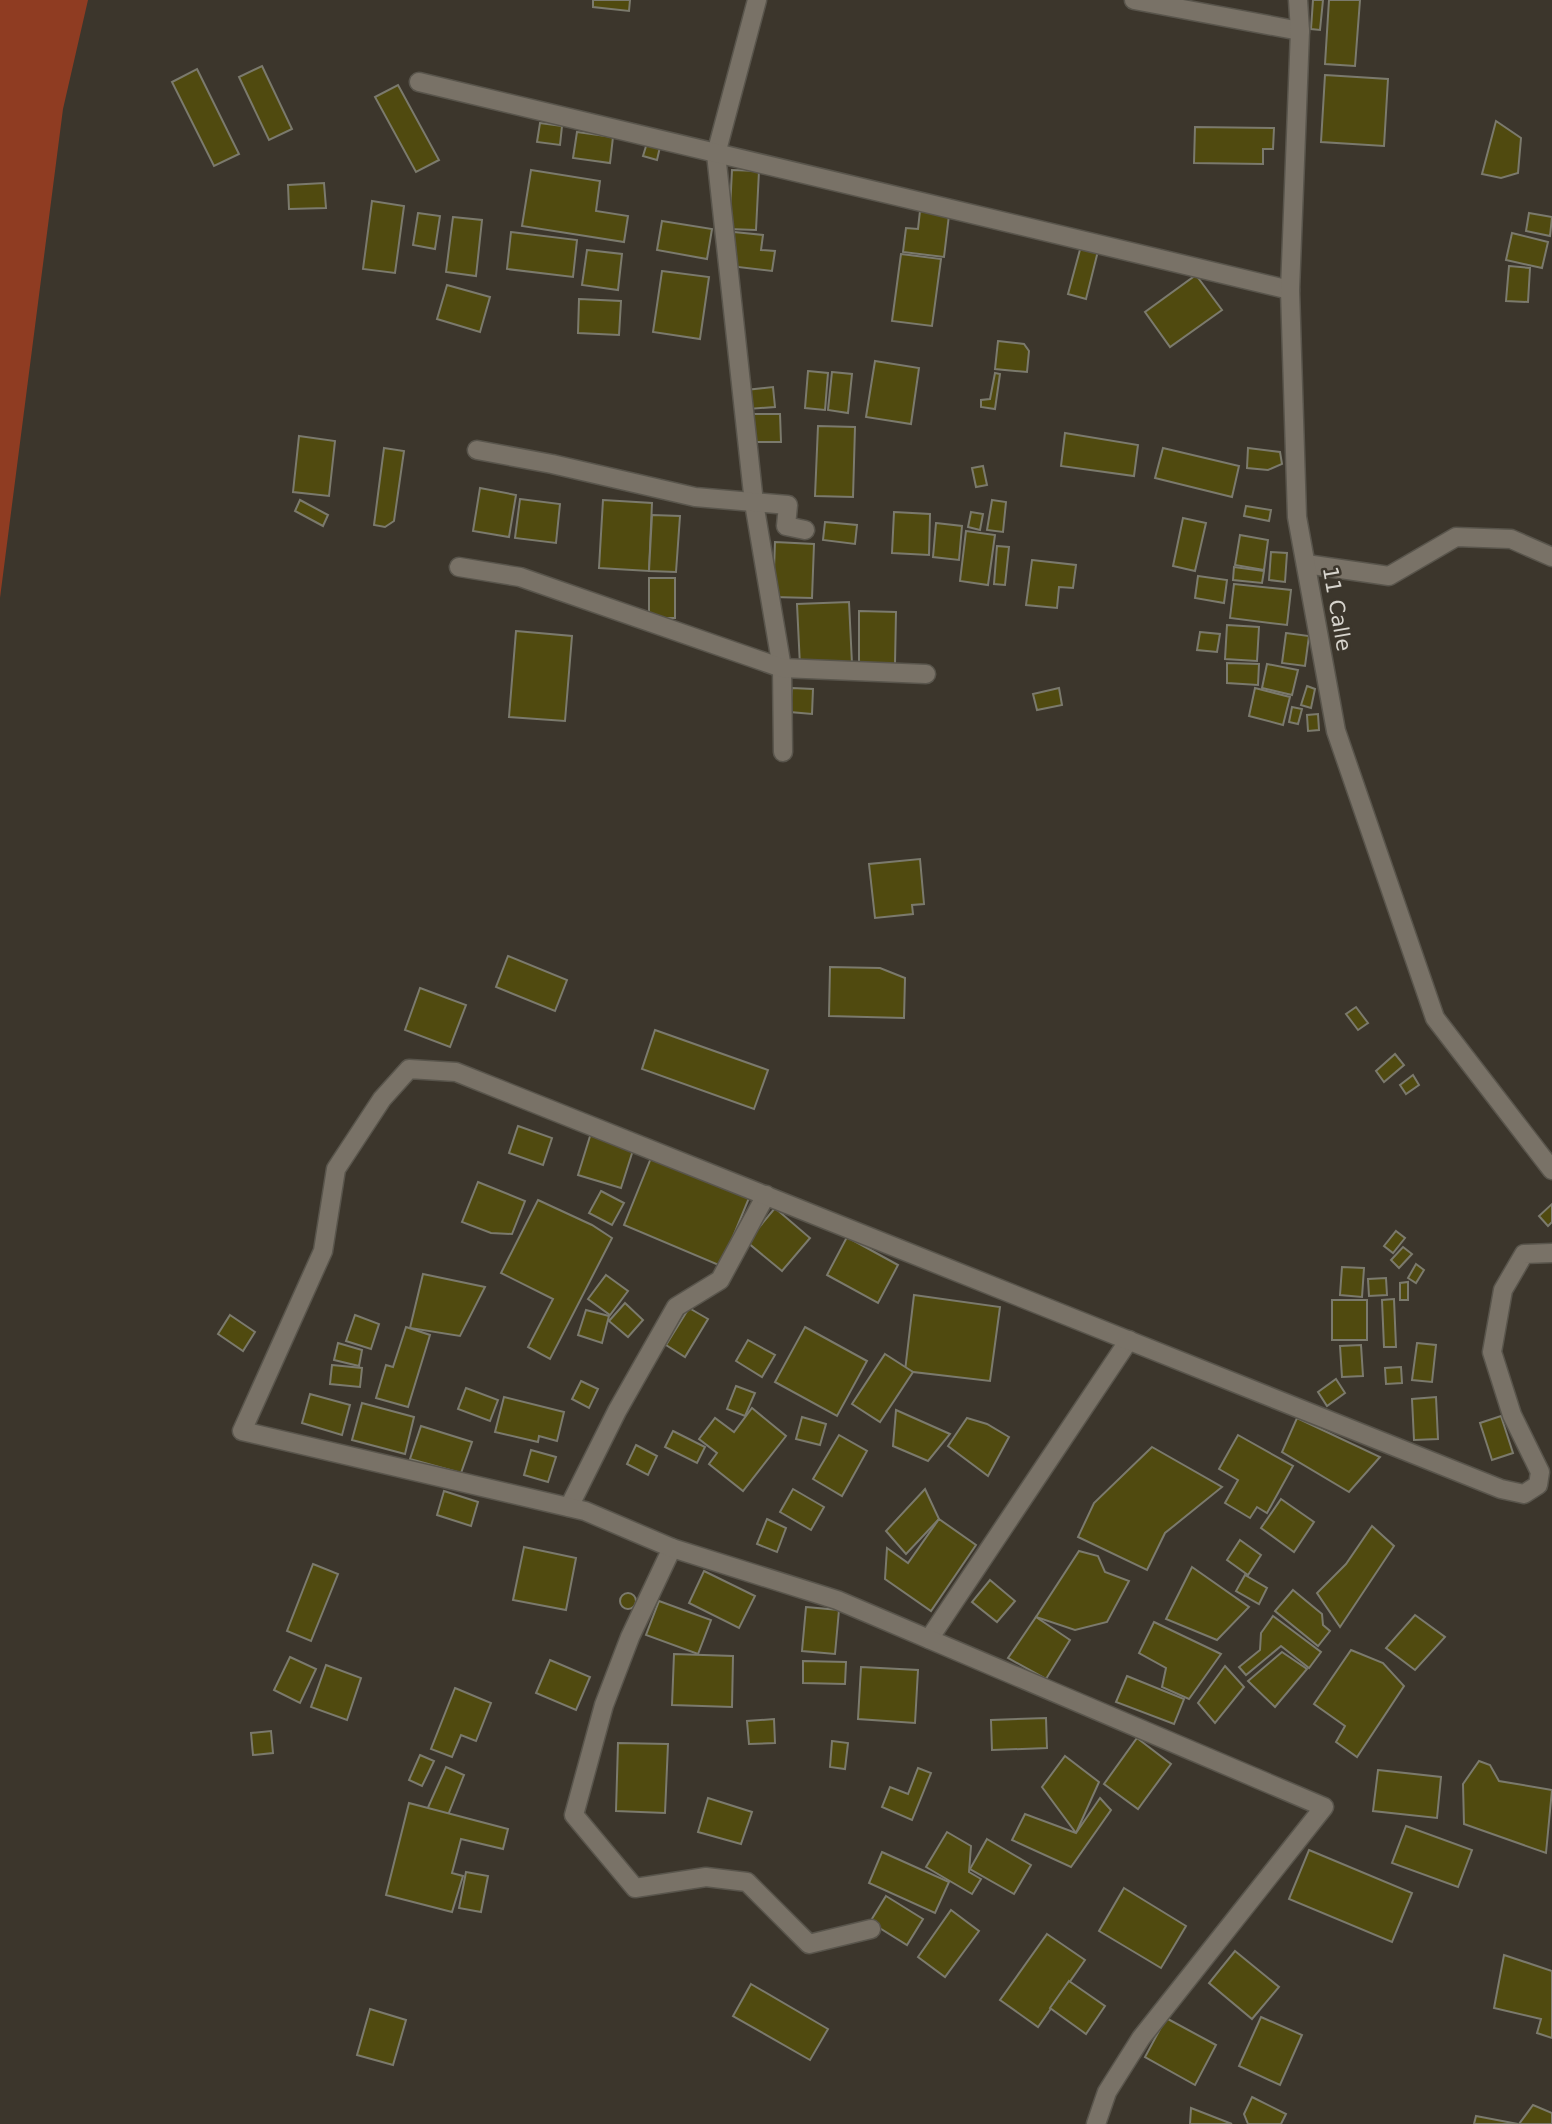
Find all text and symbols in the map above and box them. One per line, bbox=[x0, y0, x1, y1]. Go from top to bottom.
street label: 11 Calle bbox=[1318, 565, 1356, 653]

